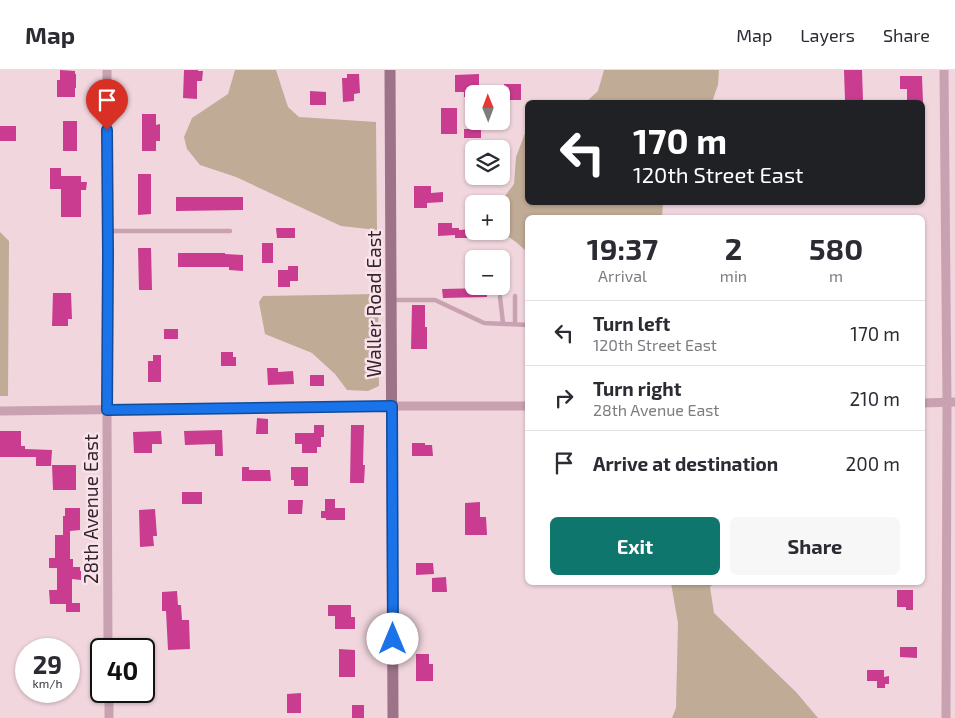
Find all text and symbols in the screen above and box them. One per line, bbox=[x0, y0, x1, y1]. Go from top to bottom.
text: Map bbox=[25, 20, 75, 49]
text: Map bbox=[736, 24, 772, 46]
text: Layers bbox=[800, 24, 855, 46]
text: Share bbox=[883, 24, 930, 46]
pin bbox=[86, 79, 128, 130]
north arrow bbox=[465, 85, 510, 130]
map controls bbox=[465, 85, 510, 295]
icon: arrive bbox=[93, 86, 121, 114]
text: 170 m bbox=[633, 119, 727, 161]
icon: left bbox=[550, 120, 615, 185]
button: layers bbox=[465, 140, 510, 185]
text: 120th Street East bbox=[633, 161, 803, 187]
button: + bbox=[465, 195, 510, 240]
street label: Waller Road East bbox=[362, 230, 385, 378]
text: 19:37 bbox=[587, 230, 658, 266]
text: 2 bbox=[725, 230, 742, 266]
text: 580 bbox=[809, 230, 863, 266]
button: − bbox=[465, 250, 510, 295]
text: Arrival bbox=[598, 266, 647, 285]
text: min bbox=[720, 266, 747, 285]
text: m bbox=[829, 266, 843, 285]
text: Turn left bbox=[593, 312, 670, 335]
icon: left bbox=[550, 319, 578, 347]
text: 170 m bbox=[850, 322, 900, 345]
text: 120th Street East bbox=[593, 335, 717, 354]
text: Turn right bbox=[593, 377, 681, 400]
icon: right bbox=[550, 384, 578, 412]
text: 210 m bbox=[849, 387, 900, 410]
text: 28th Avenue East bbox=[593, 400, 719, 419]
street label: 28th Avenue East bbox=[79, 434, 102, 584]
icon: arrive bbox=[550, 449, 578, 477]
text: Arrive at destination bbox=[593, 452, 778, 475]
text: 200 m bbox=[846, 452, 900, 475]
button: Exit bbox=[550, 517, 720, 575]
button: Share bbox=[730, 517, 900, 575]
position arrow bbox=[366, 612, 418, 664]
speed limit sign: 40 bbox=[90, 638, 155, 703]
text: 29 bbox=[33, 649, 62, 679]
text: km/h bbox=[33, 676, 62, 690]

